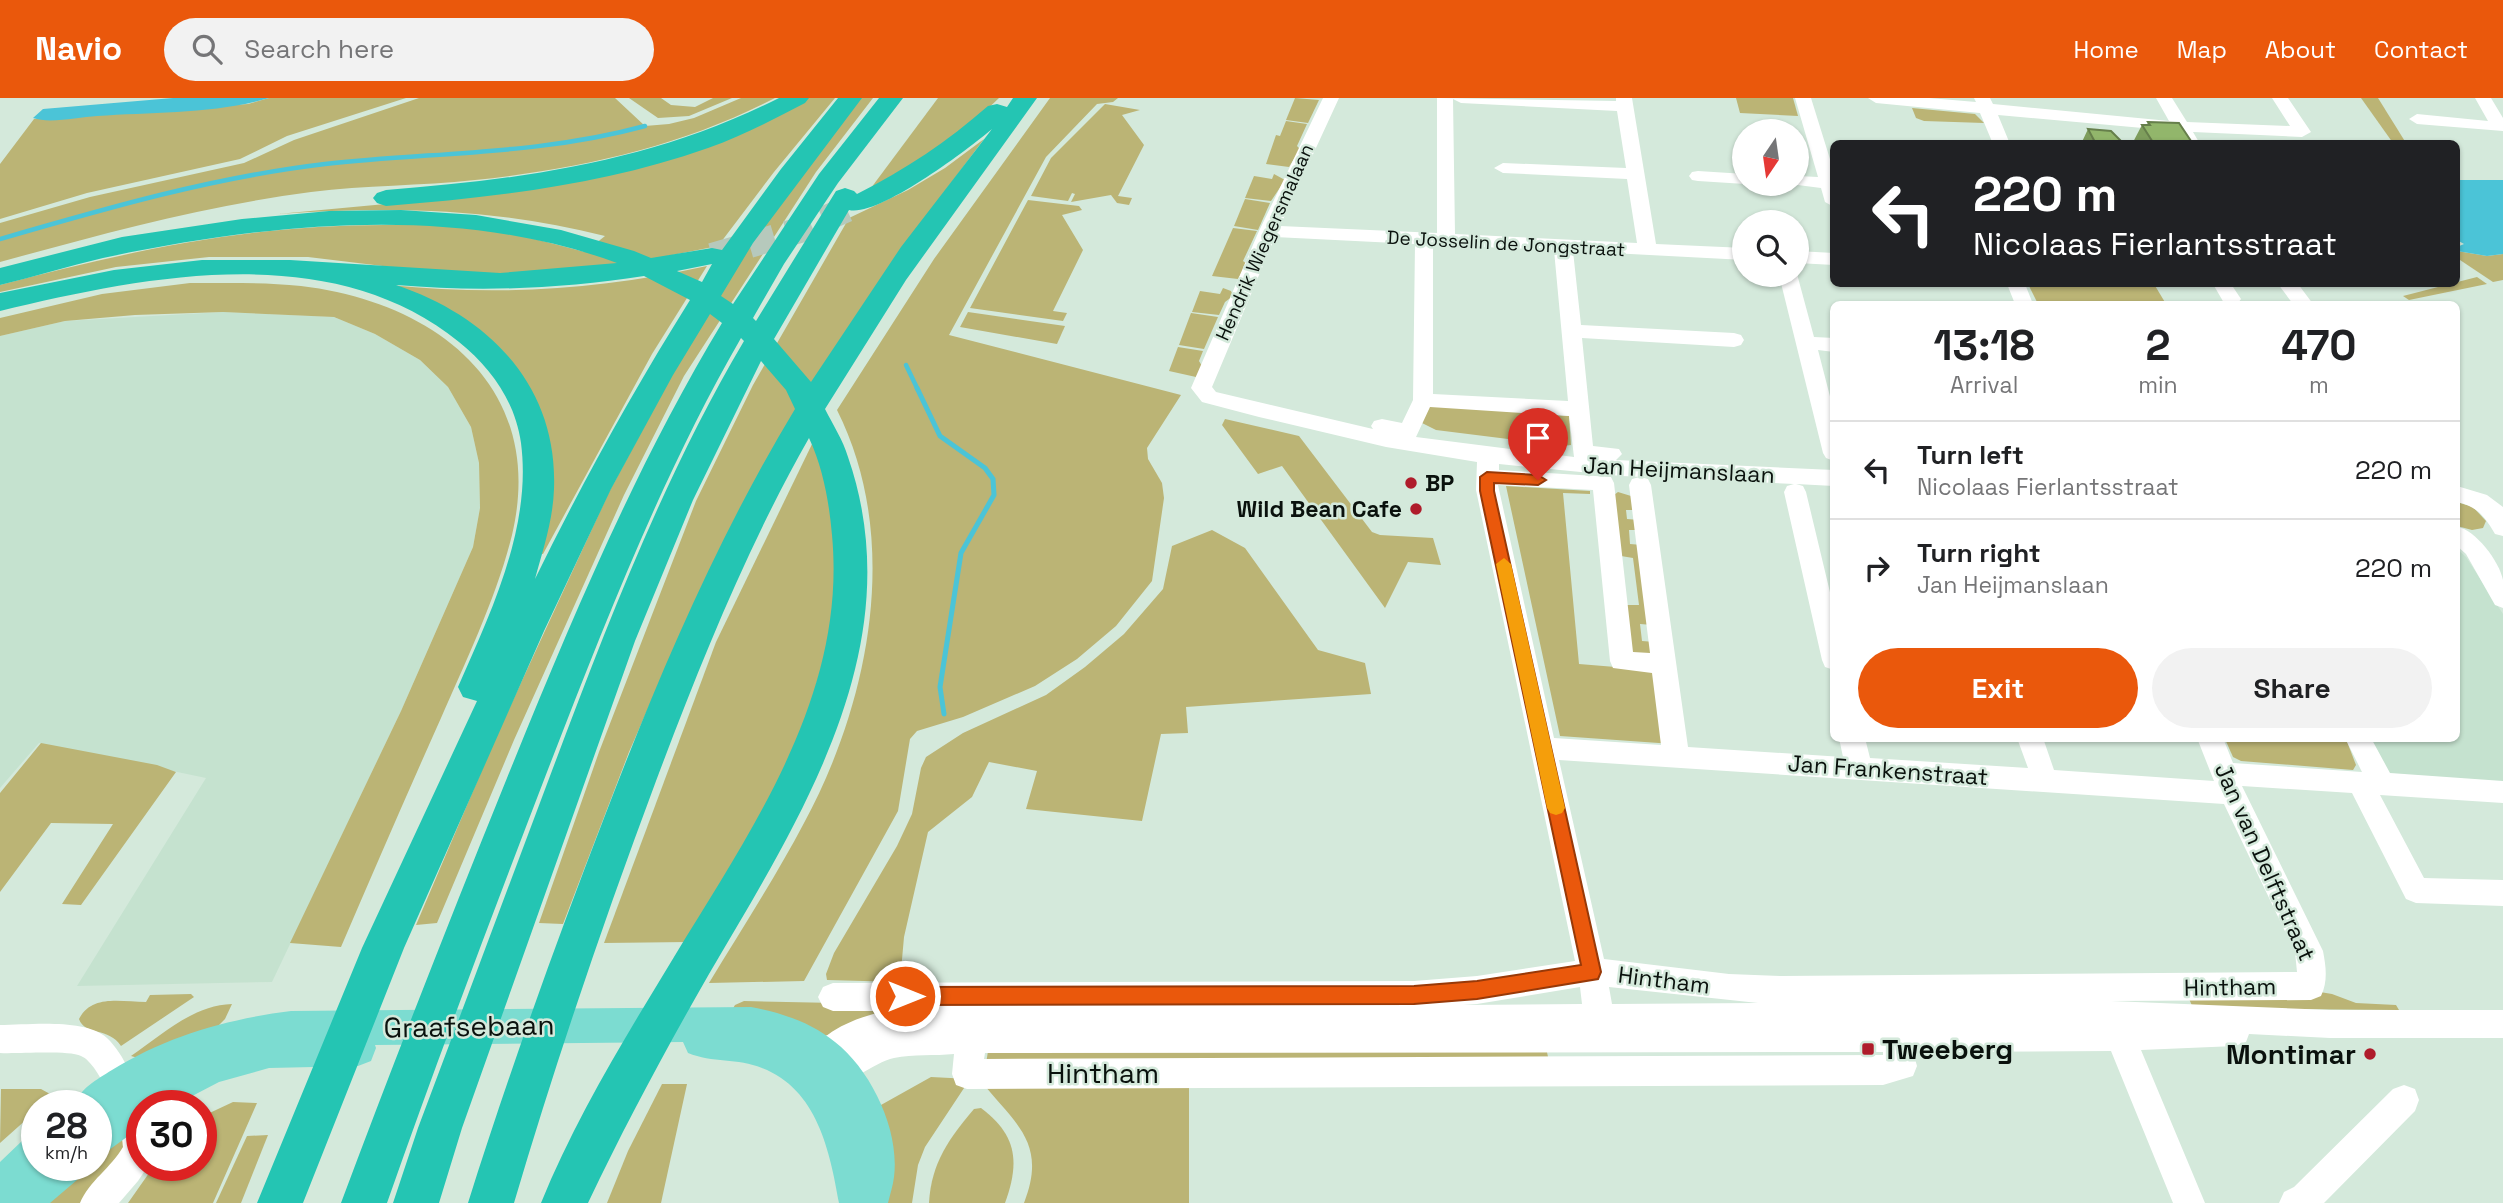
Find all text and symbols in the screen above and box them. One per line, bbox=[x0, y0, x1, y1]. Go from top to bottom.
search box bbox=[164, 18, 654, 81]
text: Navio bbox=[35, 28, 122, 70]
icon: search bbox=[188, 30, 226, 68]
text: Search here bbox=[244, 32, 394, 66]
text: Home bbox=[2073, 34, 2139, 65]
text: Map bbox=[2177, 34, 2227, 65]
text: About bbox=[2265, 34, 2336, 65]
text: Contact bbox=[2374, 34, 2468, 65]
north arrow bbox=[1732, 119, 1810, 196]
map controls bbox=[1732, 119, 1809, 287]
street label: Hendrik Wiegersmalaan bbox=[1210, 140, 1319, 344]
text: 220 m bbox=[1973, 163, 2117, 225]
icon: left bbox=[1858, 168, 1949, 259]
button: search bbox=[1732, 210, 1809, 287]
text: Nicolaas Fierlantsstraat bbox=[1973, 224, 2337, 264]
street label: De Josselin de Jongstraat bbox=[1386, 225, 1626, 262]
text: 13:18 bbox=[1933, 319, 2035, 372]
text: 2 bbox=[2145, 319, 2170, 372]
text: 470 bbox=[2281, 319, 2356, 372]
text: Arrival bbox=[1950, 370, 2018, 400]
text: min bbox=[2138, 370, 2178, 400]
text: m bbox=[2309, 370, 2329, 400]
pin bbox=[1508, 408, 1568, 480]
icon: arrive bbox=[1519, 419, 1557, 457]
text: Turn left bbox=[1917, 438, 2024, 472]
street label: Jan Heijmanslaan bbox=[1582, 450, 1776, 490]
icon: left bbox=[1858, 451, 1896, 489]
text: 220 m bbox=[2355, 453, 2432, 487]
place label: BP bbox=[1425, 468, 1454, 498]
text: Nicolaas Fierlantsstraat bbox=[1917, 472, 2179, 502]
marker: BP bbox=[1403, 475, 1419, 491]
place label: Wild Bean Cafe bbox=[1237, 494, 1402, 524]
marker: Wild Bean Cafe bbox=[1408, 501, 1424, 517]
text: Turn right bbox=[1917, 536, 2041, 570]
icon: right bbox=[1858, 549, 1896, 587]
text: 220 m bbox=[2355, 551, 2432, 585]
text: Jan Heijmanslaan bbox=[1917, 570, 2109, 600]
button: Exit bbox=[1858, 648, 2138, 728]
button: Share bbox=[2152, 648, 2432, 728]
street label: Jan Frankenstraat bbox=[1787, 748, 1989, 792]
street label: Jan van Delftstraat bbox=[2208, 758, 2322, 966]
position arrow bbox=[868, 959, 942, 1033]
street label: Hintham bbox=[1616, 959, 1712, 1001]
street label: Hintham bbox=[2184, 971, 2276, 1003]
street label: Graafsebaan bbox=[383, 1007, 555, 1045]
place label: Tweeberg bbox=[1882, 1031, 2013, 1067]
place label: Montimar bbox=[2226, 1036, 2356, 1072]
marker: Tweeberg bbox=[1860, 1041, 1876, 1057]
marker: Montimar bbox=[2362, 1046, 2378, 1062]
street label: Hintham bbox=[1047, 1055, 1159, 1091]
speed limit sign: 30 bbox=[126, 1090, 217, 1181]
text: 28 bbox=[46, 1104, 87, 1148]
text: km/h bbox=[45, 1141, 88, 1164]

